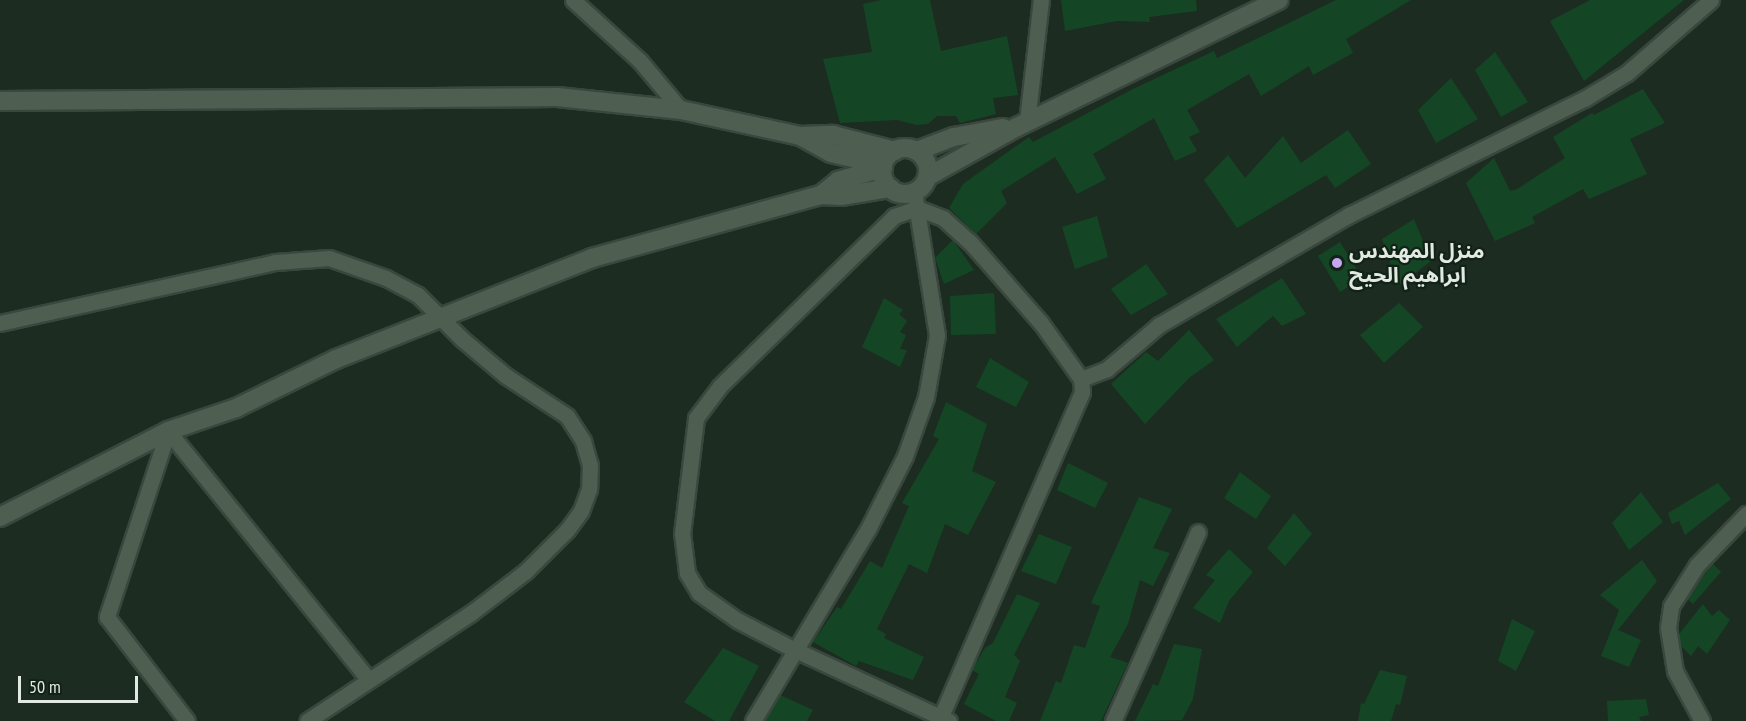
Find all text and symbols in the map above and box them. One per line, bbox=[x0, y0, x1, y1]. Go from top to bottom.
place label: منزل المهندس ابراهيم الحيح bbox=[1349, 238, 1484, 288]
marker: منزل المهندس ابراهيم الحيح bbox=[1330, 256, 1344, 270]
scale bar bbox=[21, 664, 141, 702]
text: 50 m bbox=[29, 675, 61, 698]

